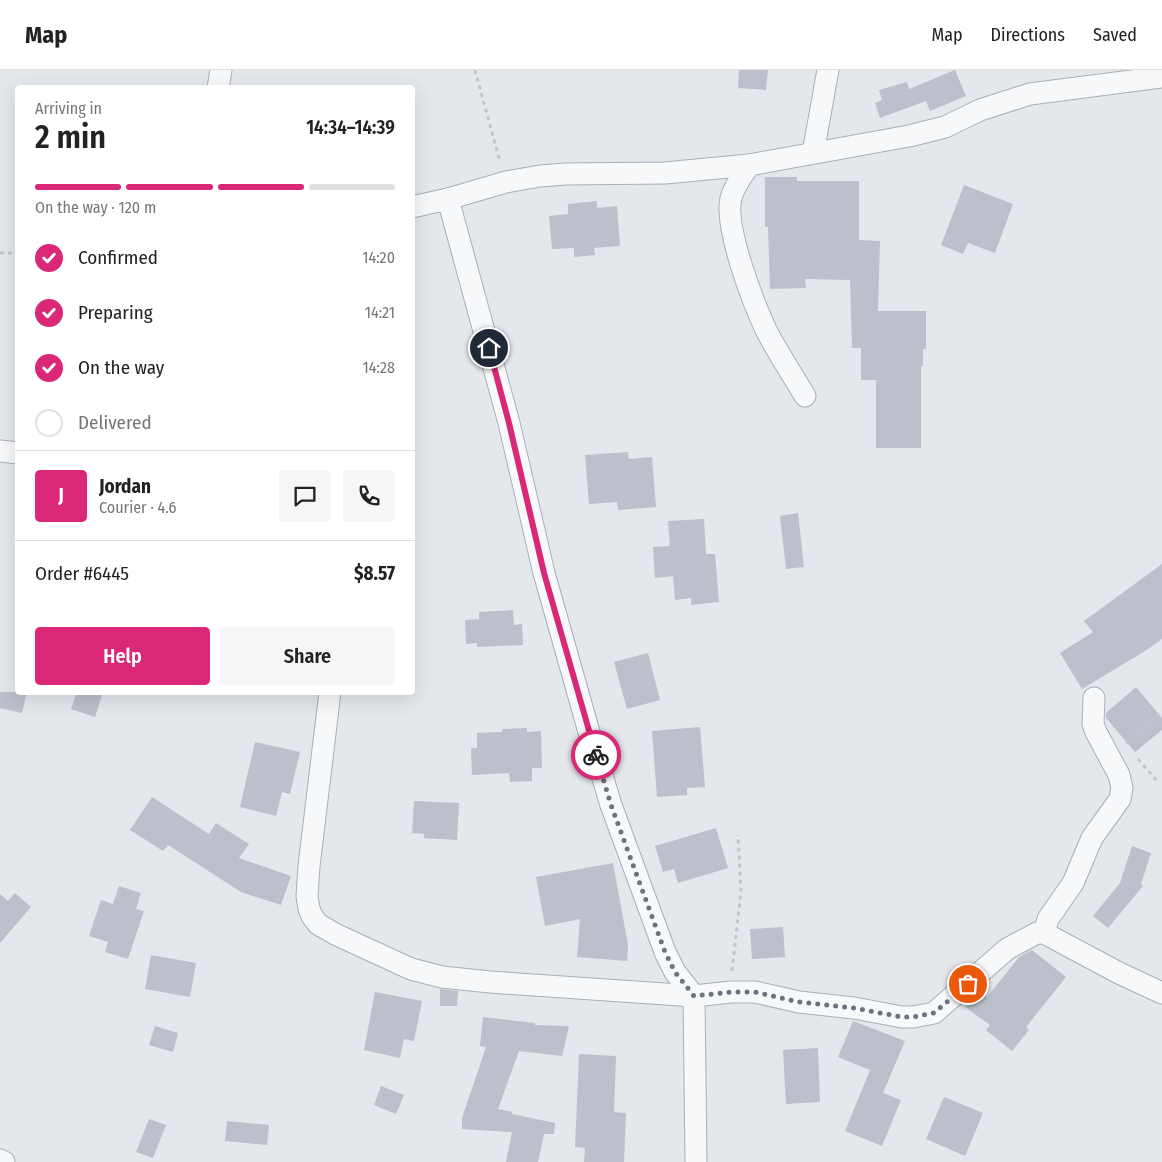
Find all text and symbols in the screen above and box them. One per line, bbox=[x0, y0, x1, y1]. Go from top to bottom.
text: Map bbox=[25, 21, 67, 49]
text: Map bbox=[931, 24, 963, 46]
text: Directions bbox=[991, 24, 1065, 46]
text: Saved bbox=[1093, 24, 1137, 46]
text: Arriving in bbox=[35, 99, 102, 118]
text: 14:34–14:39 bbox=[306, 116, 395, 139]
text: 2 min bbox=[35, 118, 106, 156]
text: On the way · 120 m bbox=[35, 198, 156, 217]
icon: check bbox=[35, 244, 63, 272]
text: Confirmed bbox=[78, 246, 158, 269]
text: 14:20 bbox=[362, 248, 395, 267]
icon: check bbox=[35, 299, 63, 327]
text: Preparing bbox=[78, 301, 153, 324]
text: 14:21 bbox=[365, 303, 395, 322]
pin bbox=[468, 327, 510, 369]
icon: home bbox=[475, 334, 503, 362]
icon: check bbox=[35, 354, 63, 382]
text: On the way bbox=[78, 356, 164, 379]
text: 14:28 bbox=[363, 358, 395, 377]
text: Delivered bbox=[78, 411, 152, 434]
button: chat bbox=[279, 470, 331, 522]
button: phone bbox=[343, 470, 395, 522]
text: Jordan bbox=[99, 475, 151, 498]
text: J bbox=[58, 484, 64, 507]
text: Courier · 4.6 bbox=[99, 498, 177, 517]
text: Order #6445 bbox=[35, 562, 129, 585]
text: $8.57 bbox=[354, 562, 395, 585]
button: Help bbox=[35, 627, 210, 685]
button: Share bbox=[220, 627, 395, 685]
courier bbox=[571, 730, 621, 780]
icon: bike bbox=[582, 741, 610, 769]
pin bbox=[947, 963, 989, 1005]
icon: bag bbox=[954, 970, 982, 998]

